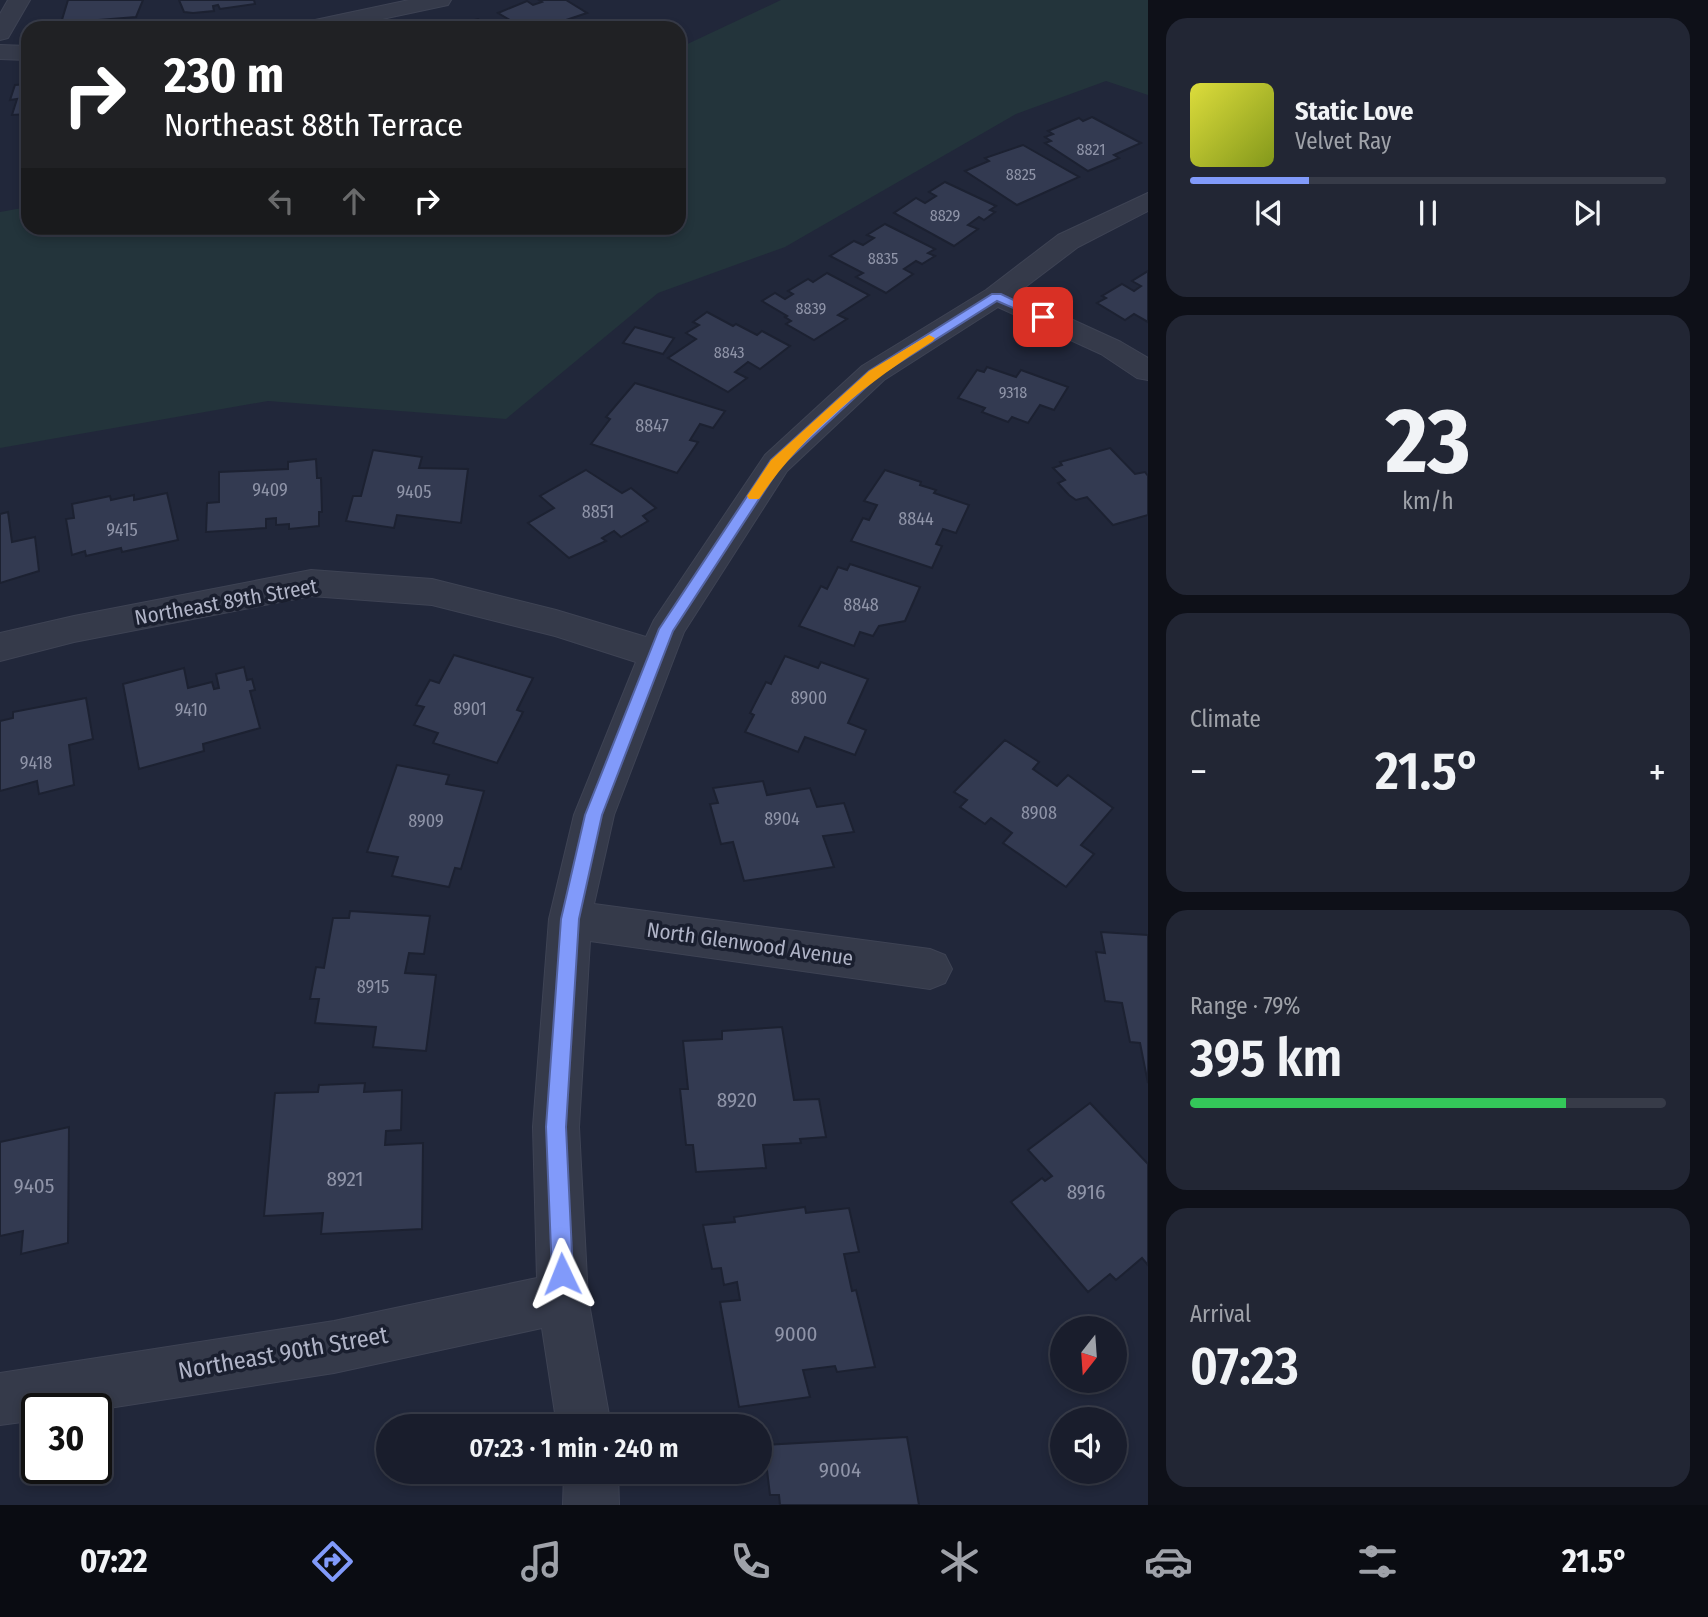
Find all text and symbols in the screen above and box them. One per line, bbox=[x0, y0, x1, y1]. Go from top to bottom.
text: 230 m bbox=[164, 46, 284, 105]
icon: right bbox=[49, 49, 140, 140]
text: Static Love bbox=[1295, 96, 1413, 127]
text: Northeast 88th Terrace bbox=[164, 106, 463, 144]
text: Velvet Ray bbox=[1295, 127, 1391, 155]
house number: 8821 bbox=[1077, 140, 1105, 159]
house number: 8825 bbox=[1006, 165, 1036, 184]
icon: left bbox=[262, 182, 300, 220]
icon: ahead bbox=[335, 182, 373, 220]
icon: right bbox=[408, 182, 446, 220]
icon: previous bbox=[1250, 194, 1288, 232]
icon: pause bbox=[1409, 194, 1447, 232]
icon: next bbox=[1568, 194, 1606, 232]
house number: 8829 bbox=[930, 206, 961, 225]
house number: 8835 bbox=[868, 249, 898, 268]
pin bbox=[1013, 287, 1073, 347]
icon: arrive bbox=[1024, 298, 1062, 336]
house number: 8839 bbox=[796, 299, 827, 318]
house number: 8843 bbox=[714, 343, 744, 362]
house number: 9318 bbox=[999, 383, 1027, 402]
text: 23 bbox=[1385, 387, 1471, 496]
house number: 8847 bbox=[635, 415, 669, 437]
house number: 9409 bbox=[252, 479, 288, 501]
house number: 9405 bbox=[397, 481, 431, 503]
text: km/h bbox=[1402, 487, 1454, 515]
house number: 8851 bbox=[582, 501, 614, 523]
house number: 8844 bbox=[898, 508, 934, 530]
house number: 9415 bbox=[106, 519, 138, 541]
street label: Northeast 89th Street bbox=[133, 573, 320, 631]
house number: 8848 bbox=[843, 594, 879, 616]
house number: 8900 bbox=[791, 687, 827, 709]
house number: 8901 bbox=[453, 698, 487, 720]
house number: 9410 bbox=[175, 699, 207, 721]
text: Climate bbox=[1190, 705, 1261, 733]
text: 21.5° bbox=[1375, 740, 1481, 803]
text: − bbox=[1190, 749, 1207, 795]
text: + bbox=[1649, 749, 1666, 795]
house number: 9418 bbox=[20, 752, 52, 774]
house number: 8908 bbox=[1021, 802, 1057, 824]
house number: 8904 bbox=[764, 808, 800, 830]
house number: 8909 bbox=[408, 810, 444, 832]
street label: North Glenwood Avenue bbox=[645, 917, 855, 971]
house number: 8915 bbox=[357, 976, 389, 998]
text: Range · 79% bbox=[1190, 992, 1301, 1020]
text: 395 km bbox=[1190, 1027, 1342, 1090]
house number: 8920 bbox=[717, 1087, 757, 1113]
house number: 8921 bbox=[326, 1166, 364, 1192]
house number: 9405 bbox=[14, 1173, 54, 1199]
house number: 8916 bbox=[1067, 1179, 1105, 1205]
position arrow bbox=[525, 1237, 599, 1311]
text: Arrival bbox=[1190, 1300, 1251, 1328]
north arrow bbox=[1050, 1316, 1127, 1393]
map controls bbox=[1050, 1316, 1127, 1484]
street label: Northeast 90th Street bbox=[176, 1321, 390, 1385]
house number: 9000 bbox=[774, 1321, 818, 1347]
text: 07:23 bbox=[1190, 1335, 1299, 1398]
speed limit sign: 30 bbox=[21, 1393, 112, 1484]
button: sound bbox=[1050, 1407, 1127, 1484]
text: 07:23 · 1 min · 240 m bbox=[469, 1433, 679, 1464]
house number: 9004 bbox=[819, 1457, 861, 1483]
icon: directions bbox=[308, 1537, 357, 1586]
icon: music bbox=[517, 1537, 566, 1586]
icon: phone bbox=[726, 1537, 775, 1586]
icon: climate bbox=[935, 1537, 984, 1586]
icon: car bbox=[1144, 1537, 1193, 1586]
icon: filters bbox=[1353, 1537, 1402, 1586]
text: 07:22 bbox=[80, 1542, 148, 1580]
text: 21.5° bbox=[1562, 1542, 1628, 1580]

